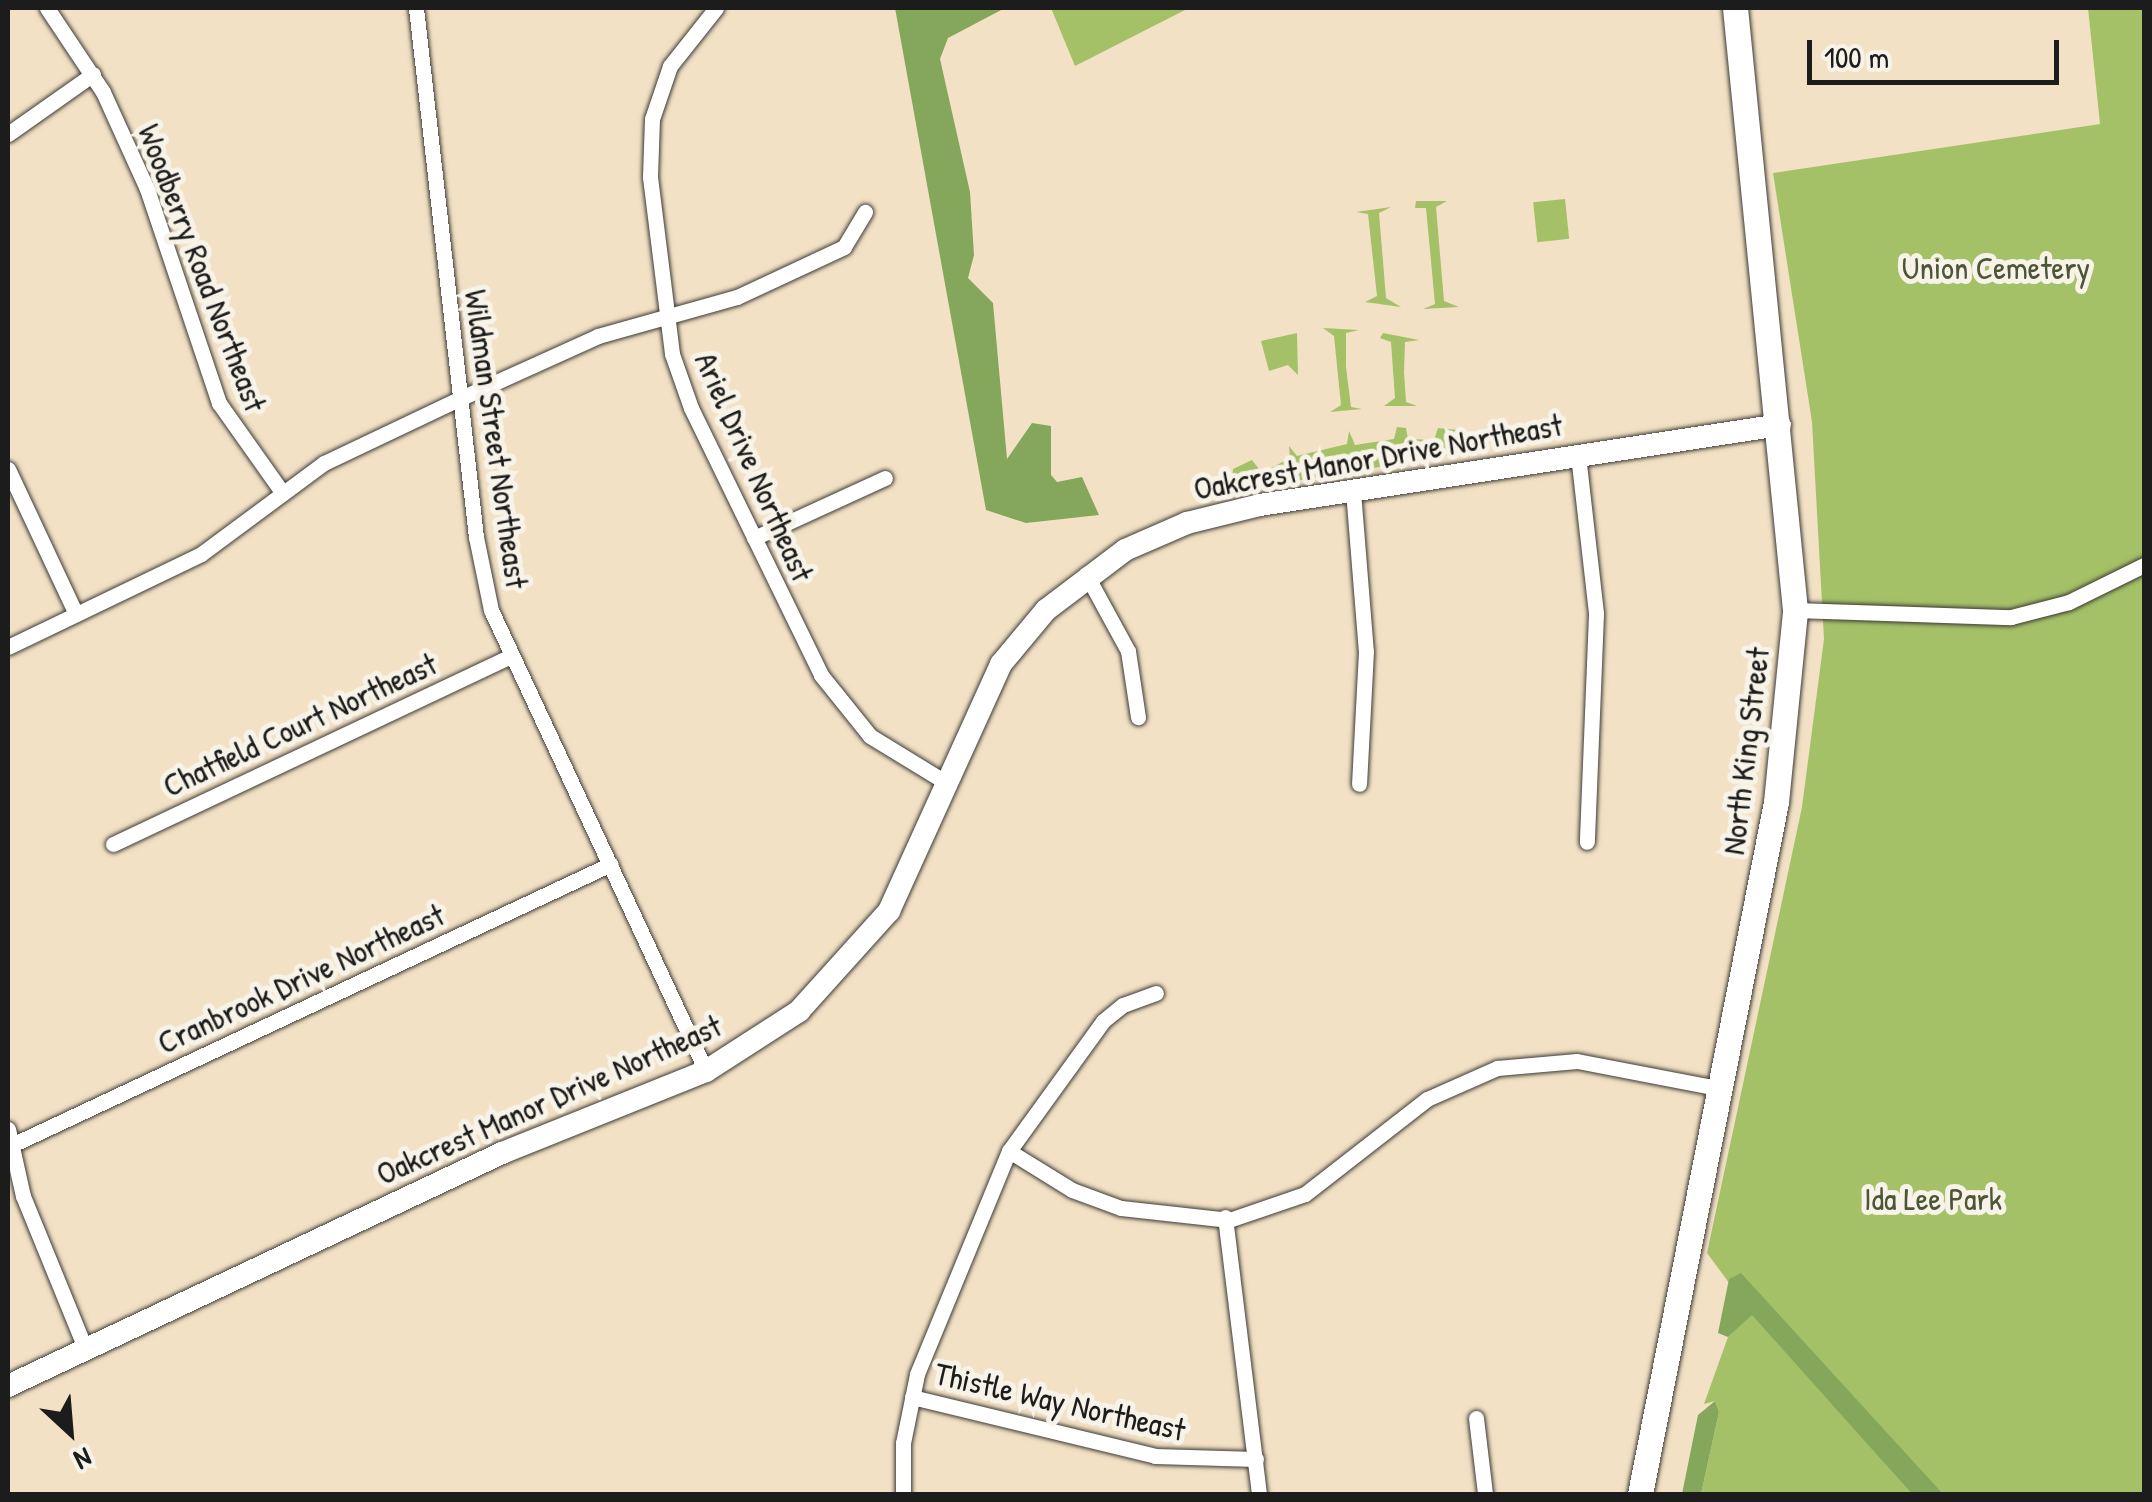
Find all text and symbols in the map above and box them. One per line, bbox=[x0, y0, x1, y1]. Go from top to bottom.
scale bar bbox=[1812, 20, 2064, 82]
text: 100 m bbox=[1824, 37, 1889, 77]
street label: Woodberry Road Northeast bbox=[130, 119, 274, 417]
park label: Union Cemetery bbox=[1902, 249, 2090, 287]
street label: Wildman Street Northeast bbox=[456, 287, 536, 591]
street label: Ariel Drive Northeast bbox=[686, 347, 822, 587]
street label: Oakcrest Manor Drive Northeast bbox=[1191, 406, 1565, 508]
street label: Chatfield Court Northeast bbox=[157, 645, 443, 805]
street label: North King Street bbox=[1714, 645, 1778, 857]
street label: Cranbrook Drive Northeast bbox=[152, 896, 450, 1062]
street label: Oakcrest Manor Drive Northeast bbox=[371, 1007, 727, 1193]
park label: Ida Lee Park bbox=[1864, 1180, 2002, 1218]
street label: Thistle Way Northeast bbox=[931, 1355, 1189, 1449]
north arrow bbox=[20, 1382, 120, 1482]
text: N bbox=[68, 1439, 98, 1479]

